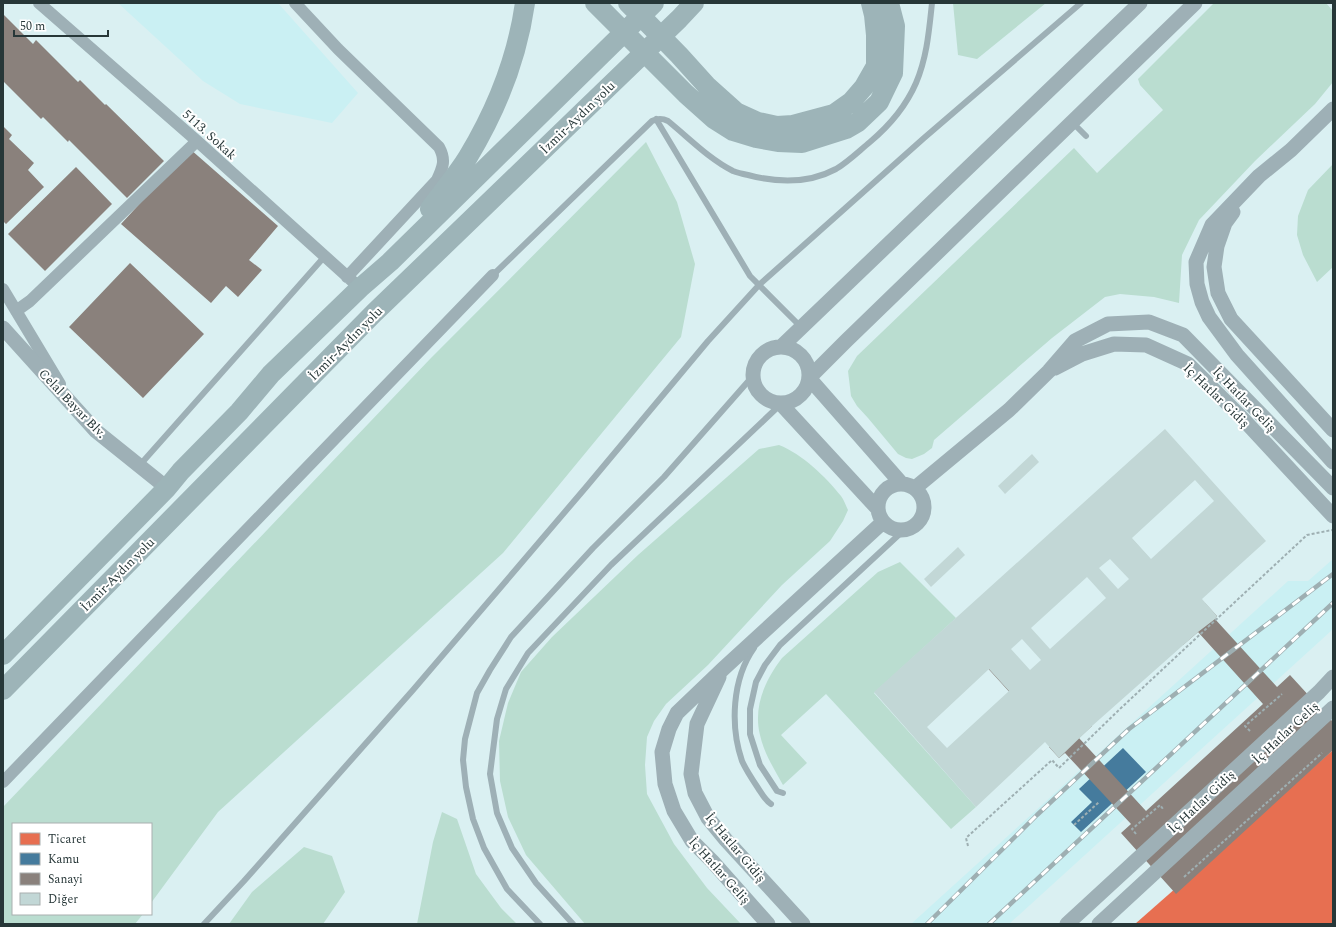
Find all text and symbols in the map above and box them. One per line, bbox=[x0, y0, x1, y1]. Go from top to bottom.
scale bar bbox=[14, 12, 108, 38]
text: 50 m bbox=[20, 17, 45, 36]
street label: İzmir-Aydın yolu bbox=[535, 76, 620, 159]
street label: 5113. Sokak bbox=[178, 105, 241, 165]
street label: İzmir-Aydın yolu bbox=[304, 302, 387, 385]
street label: İç Hatlar Gidiş bbox=[1179, 359, 1254, 433]
street label: İç Hatlar Geliş bbox=[1208, 362, 1281, 437]
street label: Celal Bayar Blv. bbox=[34, 364, 111, 443]
street label: İzmir-Aydın yolu bbox=[76, 533, 159, 616]
street label: İç Hatlar Geliş bbox=[1248, 697, 1323, 769]
street label: İç Hatlar Gidiş bbox=[1164, 765, 1240, 838]
street label: İç Hatlar Gidiş bbox=[700, 808, 770, 887]
legend bbox=[12, 823, 152, 915]
text: Ticaret bbox=[48, 830, 86, 849]
street label: İç Hatlar Geliş bbox=[684, 833, 755, 909]
text: Kamu bbox=[48, 850, 80, 869]
text: Sanayi bbox=[48, 870, 83, 889]
text: Diğer bbox=[48, 890, 78, 909]

